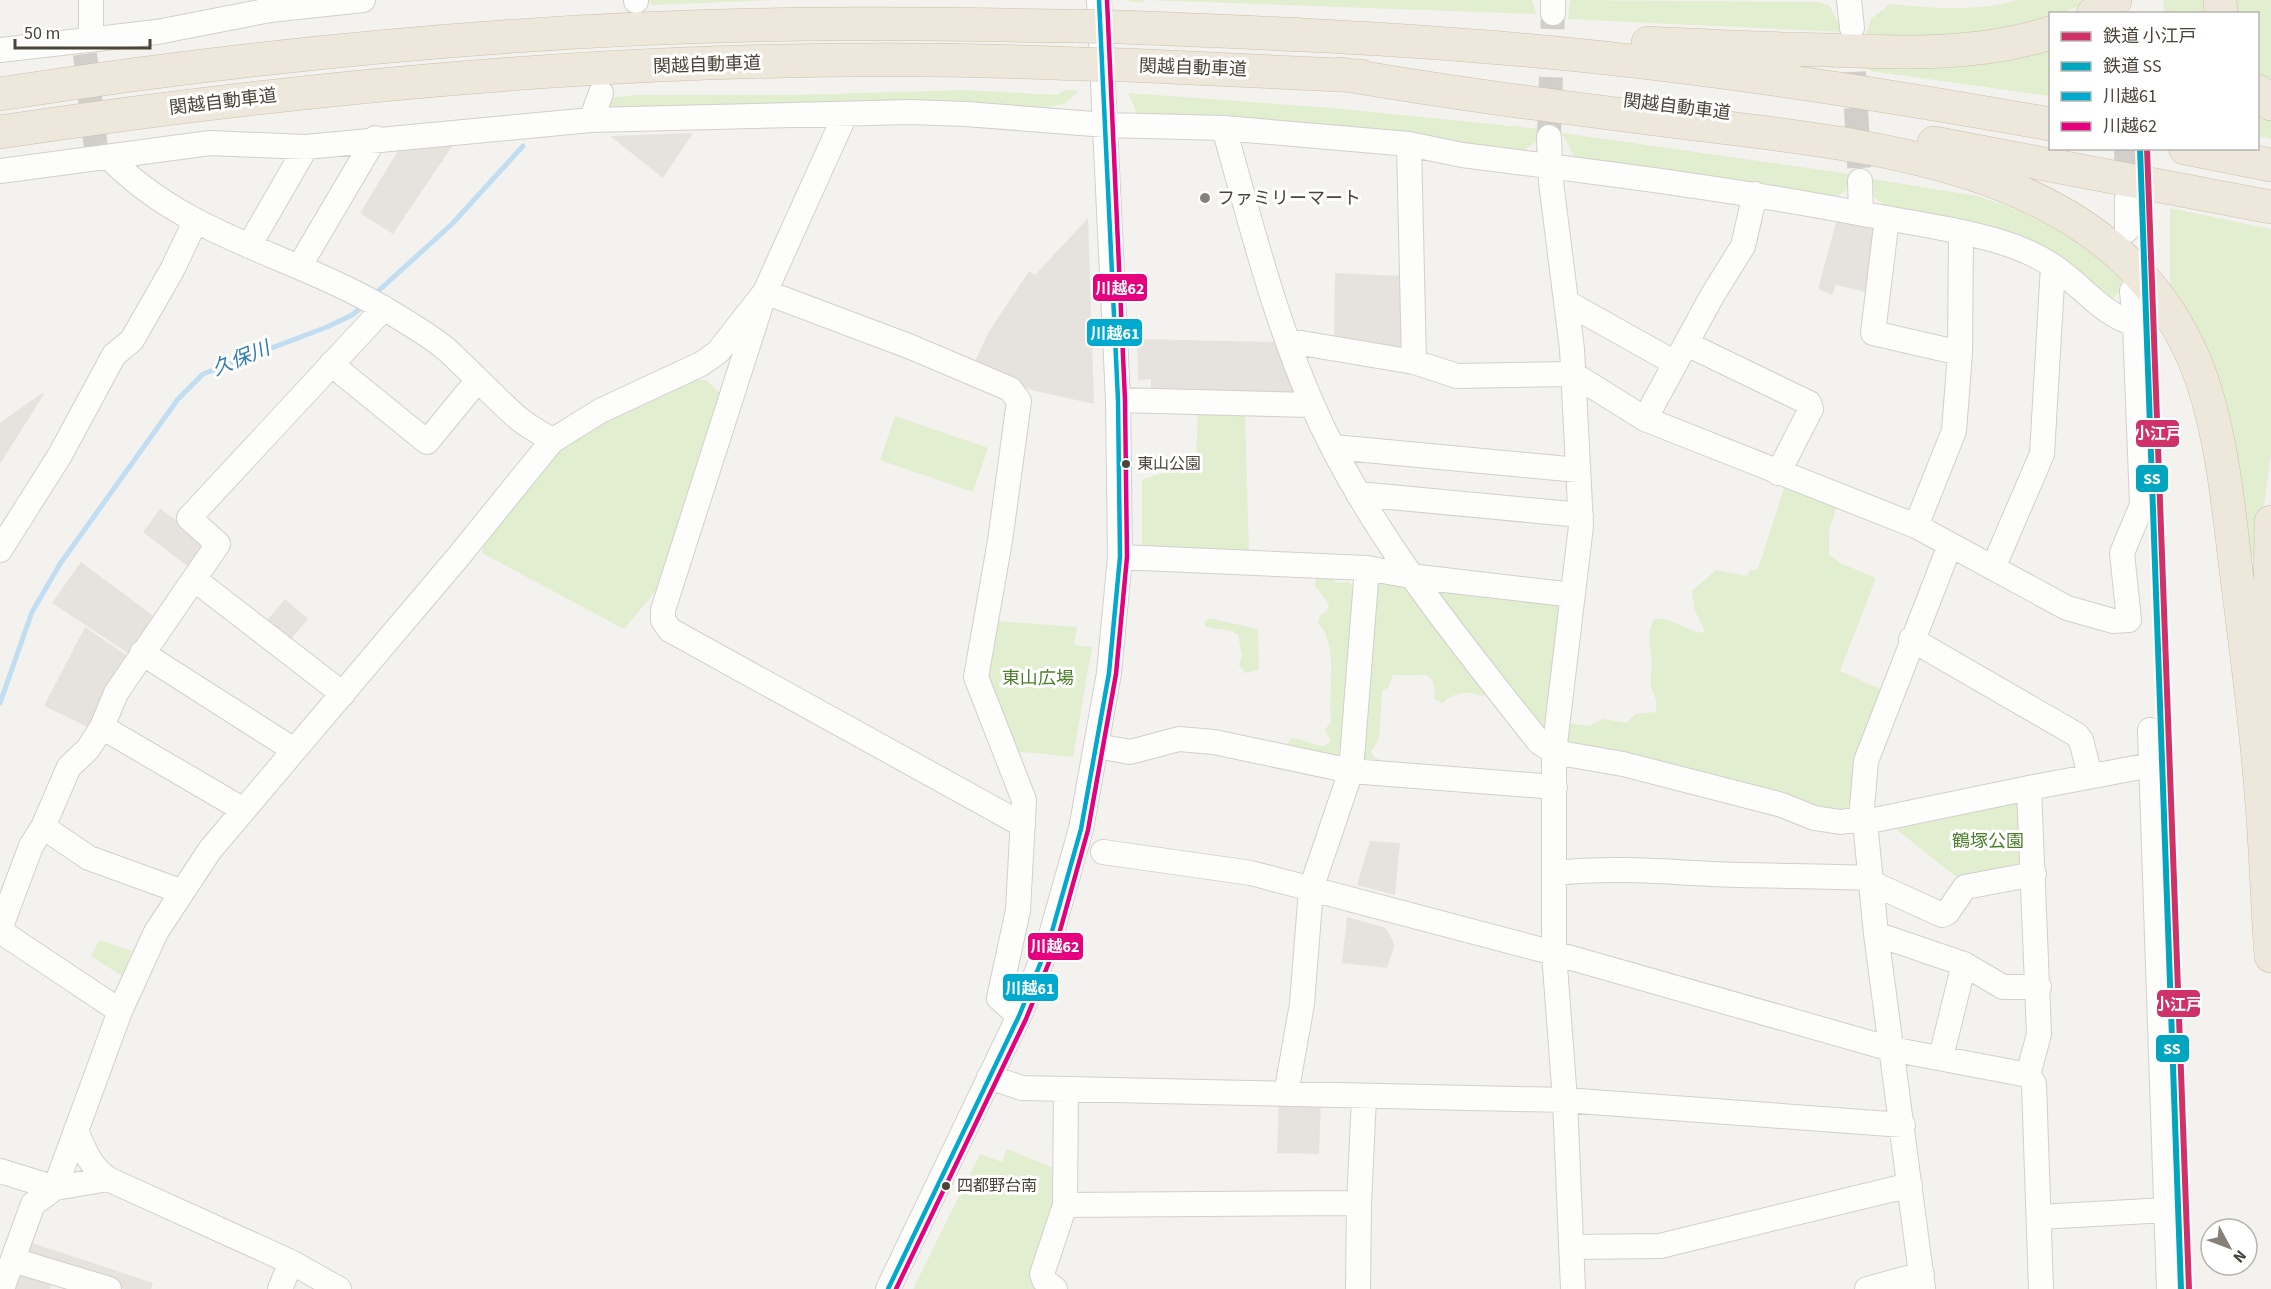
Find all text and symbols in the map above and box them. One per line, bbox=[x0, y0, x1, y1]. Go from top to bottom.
scale bar bbox=[15, 12, 150, 50]
legend bbox=[2049, 12, 2259, 150]
text: 50 m bbox=[24, 21, 60, 46]
text: 鉄道 小江戸 bbox=[2103, 24, 2197, 49]
street label: 関越自動車道 bbox=[653, 51, 761, 79]
street label: 関越自動車道 bbox=[1139, 54, 1247, 82]
text: 鉄道 SS bbox=[2103, 54, 2162, 79]
street label: 関越自動車道 bbox=[168, 83, 278, 121]
text: 川越61 bbox=[2103, 84, 2157, 109]
street label: 関越自動車道 bbox=[1622, 88, 1732, 126]
text: 川越62 bbox=[2103, 114, 2157, 139]
place label: ファミリーマート bbox=[1217, 186, 1361, 211]
marker: ファミリーマート bbox=[1198, 191, 1212, 205]
line badge: 川越62 bbox=[1092, 273, 1148, 302]
text: 川越62 bbox=[1096, 278, 1144, 300]
line badge: 川越61 bbox=[1086, 318, 1143, 347]
text: 川越61 bbox=[1091, 323, 1139, 345]
water label: 久保川 bbox=[208, 334, 276, 383]
line badge: 小江戸 bbox=[2135, 419, 2180, 448]
text: 小江戸 bbox=[2134, 423, 2182, 445]
place label: 東山公園 bbox=[1137, 453, 1201, 475]
marker: 東山公園 bbox=[1120, 458, 1132, 470]
line badge: SS bbox=[2135, 464, 2169, 493]
text: SS bbox=[2143, 468, 2161, 490]
park label: 東山広場 bbox=[1002, 666, 1074, 691]
park label: 鶴塚公園 bbox=[1952, 829, 2024, 854]
line badge: 川越62 bbox=[1027, 932, 1084, 961]
text: 川越62 bbox=[1031, 936, 1079, 958]
line badge: 川越61 bbox=[1002, 973, 1059, 1002]
text: 川越61 bbox=[1006, 978, 1054, 1000]
line badge: 小江戸 bbox=[2156, 989, 2201, 1018]
text: 小江戸 bbox=[2154, 994, 2202, 1016]
line badge: SS bbox=[2155, 1034, 2190, 1063]
text: SS bbox=[2163, 1038, 2181, 1060]
place label: 四都野台南 bbox=[957, 1175, 1037, 1197]
marker: 四都野台南 bbox=[940, 1180, 952, 1192]
north arrow bbox=[2199, 1217, 2259, 1277]
text: N bbox=[2228, 1245, 2251, 1267]

